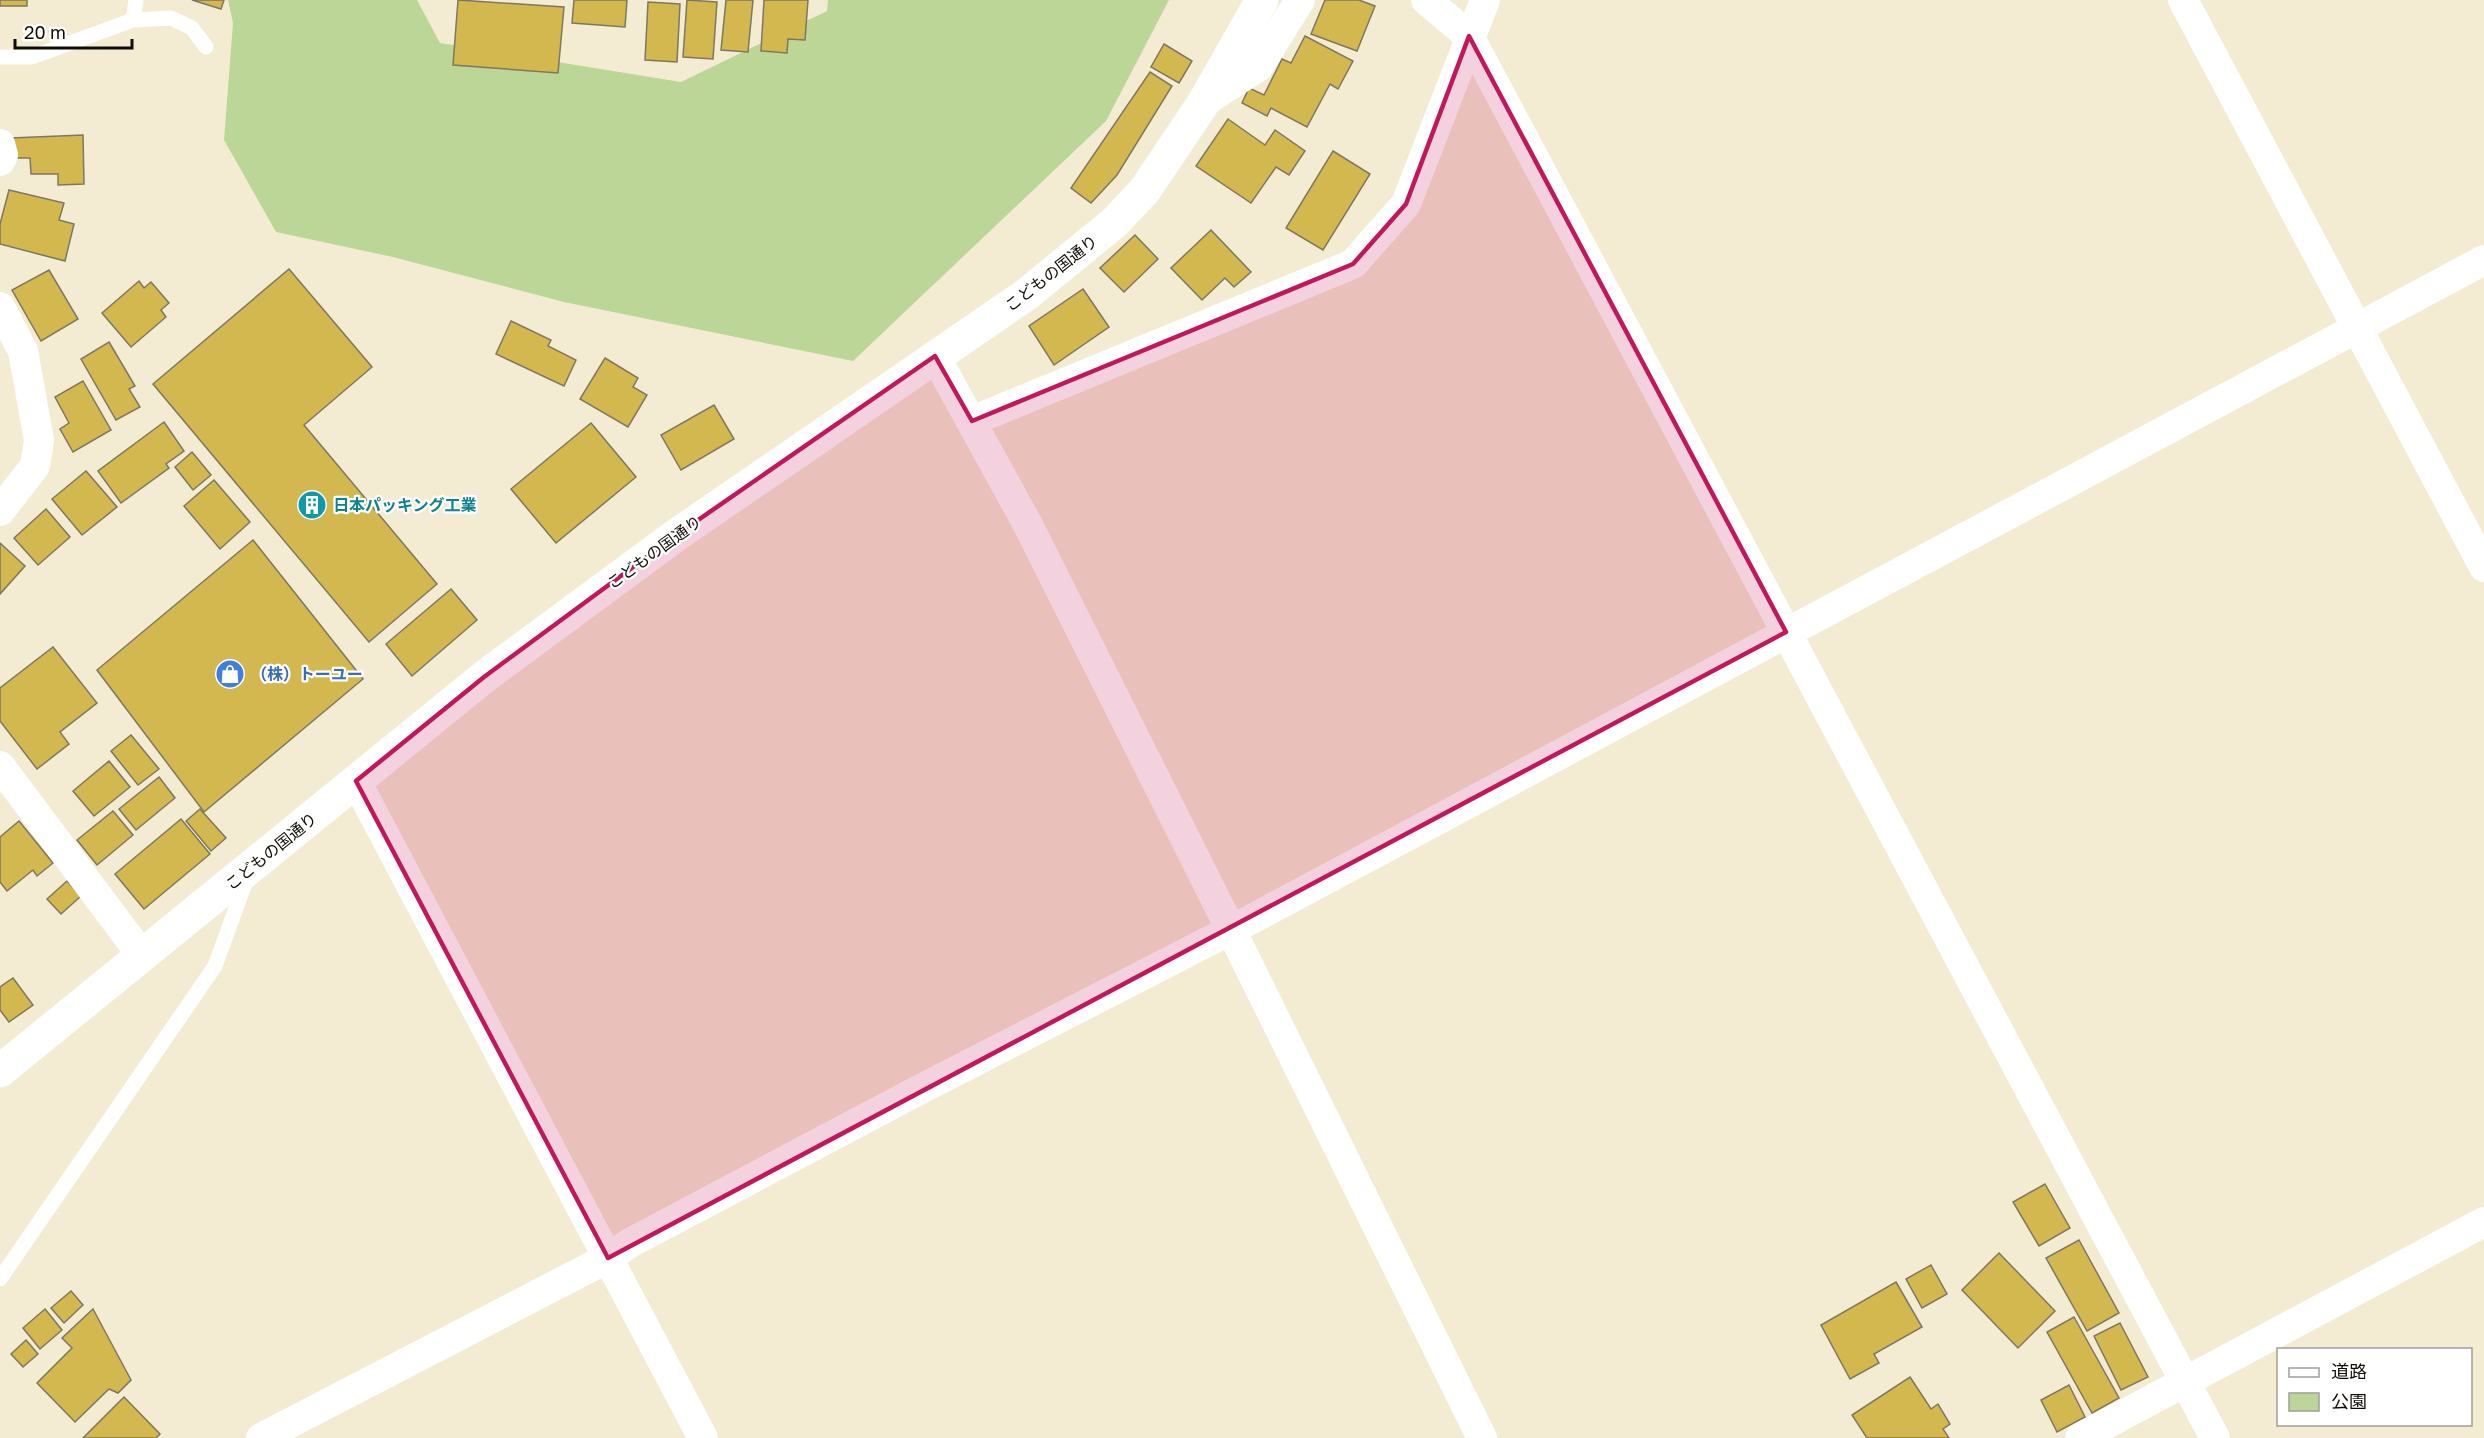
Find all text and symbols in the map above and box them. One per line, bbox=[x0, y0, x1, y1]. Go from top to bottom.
scale bar bbox=[15, 12, 132, 50]
text: 20 m bbox=[24, 21, 66, 43]
street label: こどもの国通り bbox=[1001, 231, 1101, 315]
building icon: 日本パッキング工業 bbox=[296, 489, 328, 521]
place label: 日本パッキング工業 bbox=[333, 495, 477, 515]
street label: こどもの国通り bbox=[603, 511, 705, 593]
shop icon: （株）トーユー bbox=[214, 658, 246, 690]
place label: （株）トーユー bbox=[251, 664, 363, 684]
street label: こどもの国通り bbox=[221, 808, 321, 894]
legend bbox=[2277, 1348, 2472, 1426]
text: 道路 bbox=[2331, 1360, 2367, 1382]
text: 公園 bbox=[2331, 1390, 2367, 1412]

